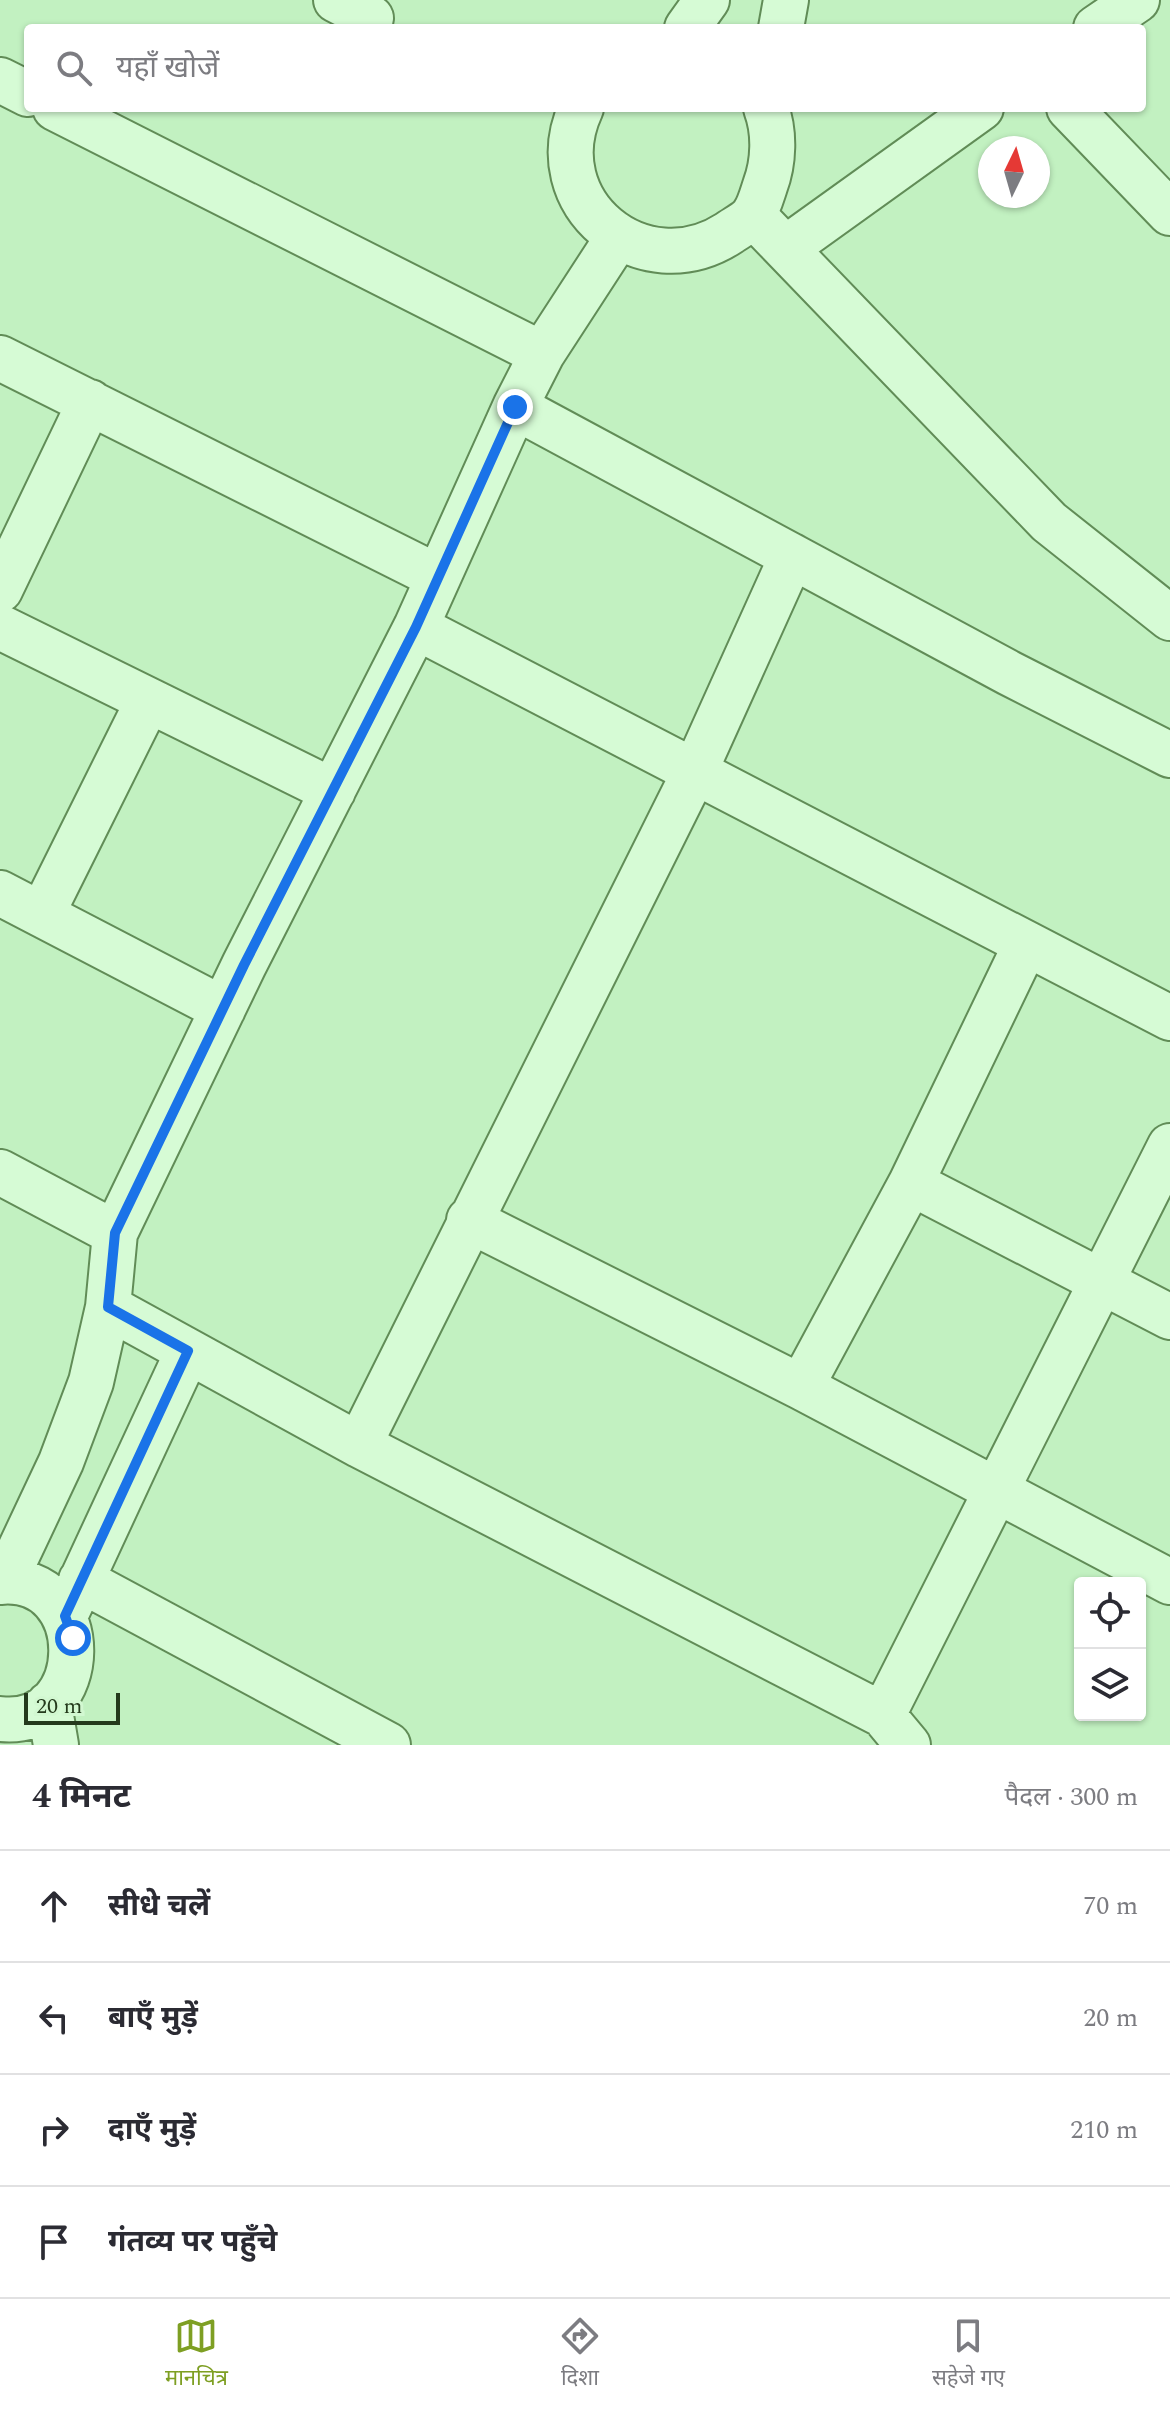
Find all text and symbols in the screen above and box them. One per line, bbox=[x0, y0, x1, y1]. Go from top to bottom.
search box bbox=[24, 24, 1146, 112]
text: यहाँ खोजें bbox=[116, 45, 219, 91]
icon: search bbox=[52, 46, 96, 90]
north arrow bbox=[978, 136, 1050, 208]
route end bbox=[497, 389, 533, 425]
map controls bbox=[1074, 1577, 1146, 1721]
button: locate bbox=[1074, 1577, 1146, 1649]
route start bbox=[55, 1620, 91, 1656]
button: layers bbox=[1074, 1649, 1146, 1721]
scale bar bbox=[24, 1689, 120, 1725]
text: 20 m bbox=[36, 1690, 82, 1723]
text: 4 मिनट bbox=[32, 1771, 131, 1823]
text: पैदल · 300 m bbox=[1004, 1777, 1138, 1817]
text: सीधे चलें bbox=[108, 1883, 210, 1929]
icon: ahead bbox=[32, 1884, 76, 1928]
text: 70 m bbox=[1083, 1886, 1138, 1926]
text: बाएँ मुड़ें bbox=[108, 1995, 198, 2041]
icon: left bbox=[32, 1996, 76, 2040]
text: 20 m bbox=[1083, 1998, 1138, 2038]
text: दाएँ मुड़ें bbox=[108, 2107, 196, 2153]
icon: right bbox=[32, 2108, 76, 2152]
text: 210 m bbox=[1070, 2110, 1138, 2150]
text: गंतव्य पर पहुँचे bbox=[108, 2219, 277, 2265]
icon: arrive bbox=[32, 2220, 76, 2264]
tab: मानचित्र bbox=[165, 2314, 228, 2395]
tab: दिशा bbox=[558, 2314, 602, 2395]
tab: सहेजे गए bbox=[932, 2314, 1005, 2395]

